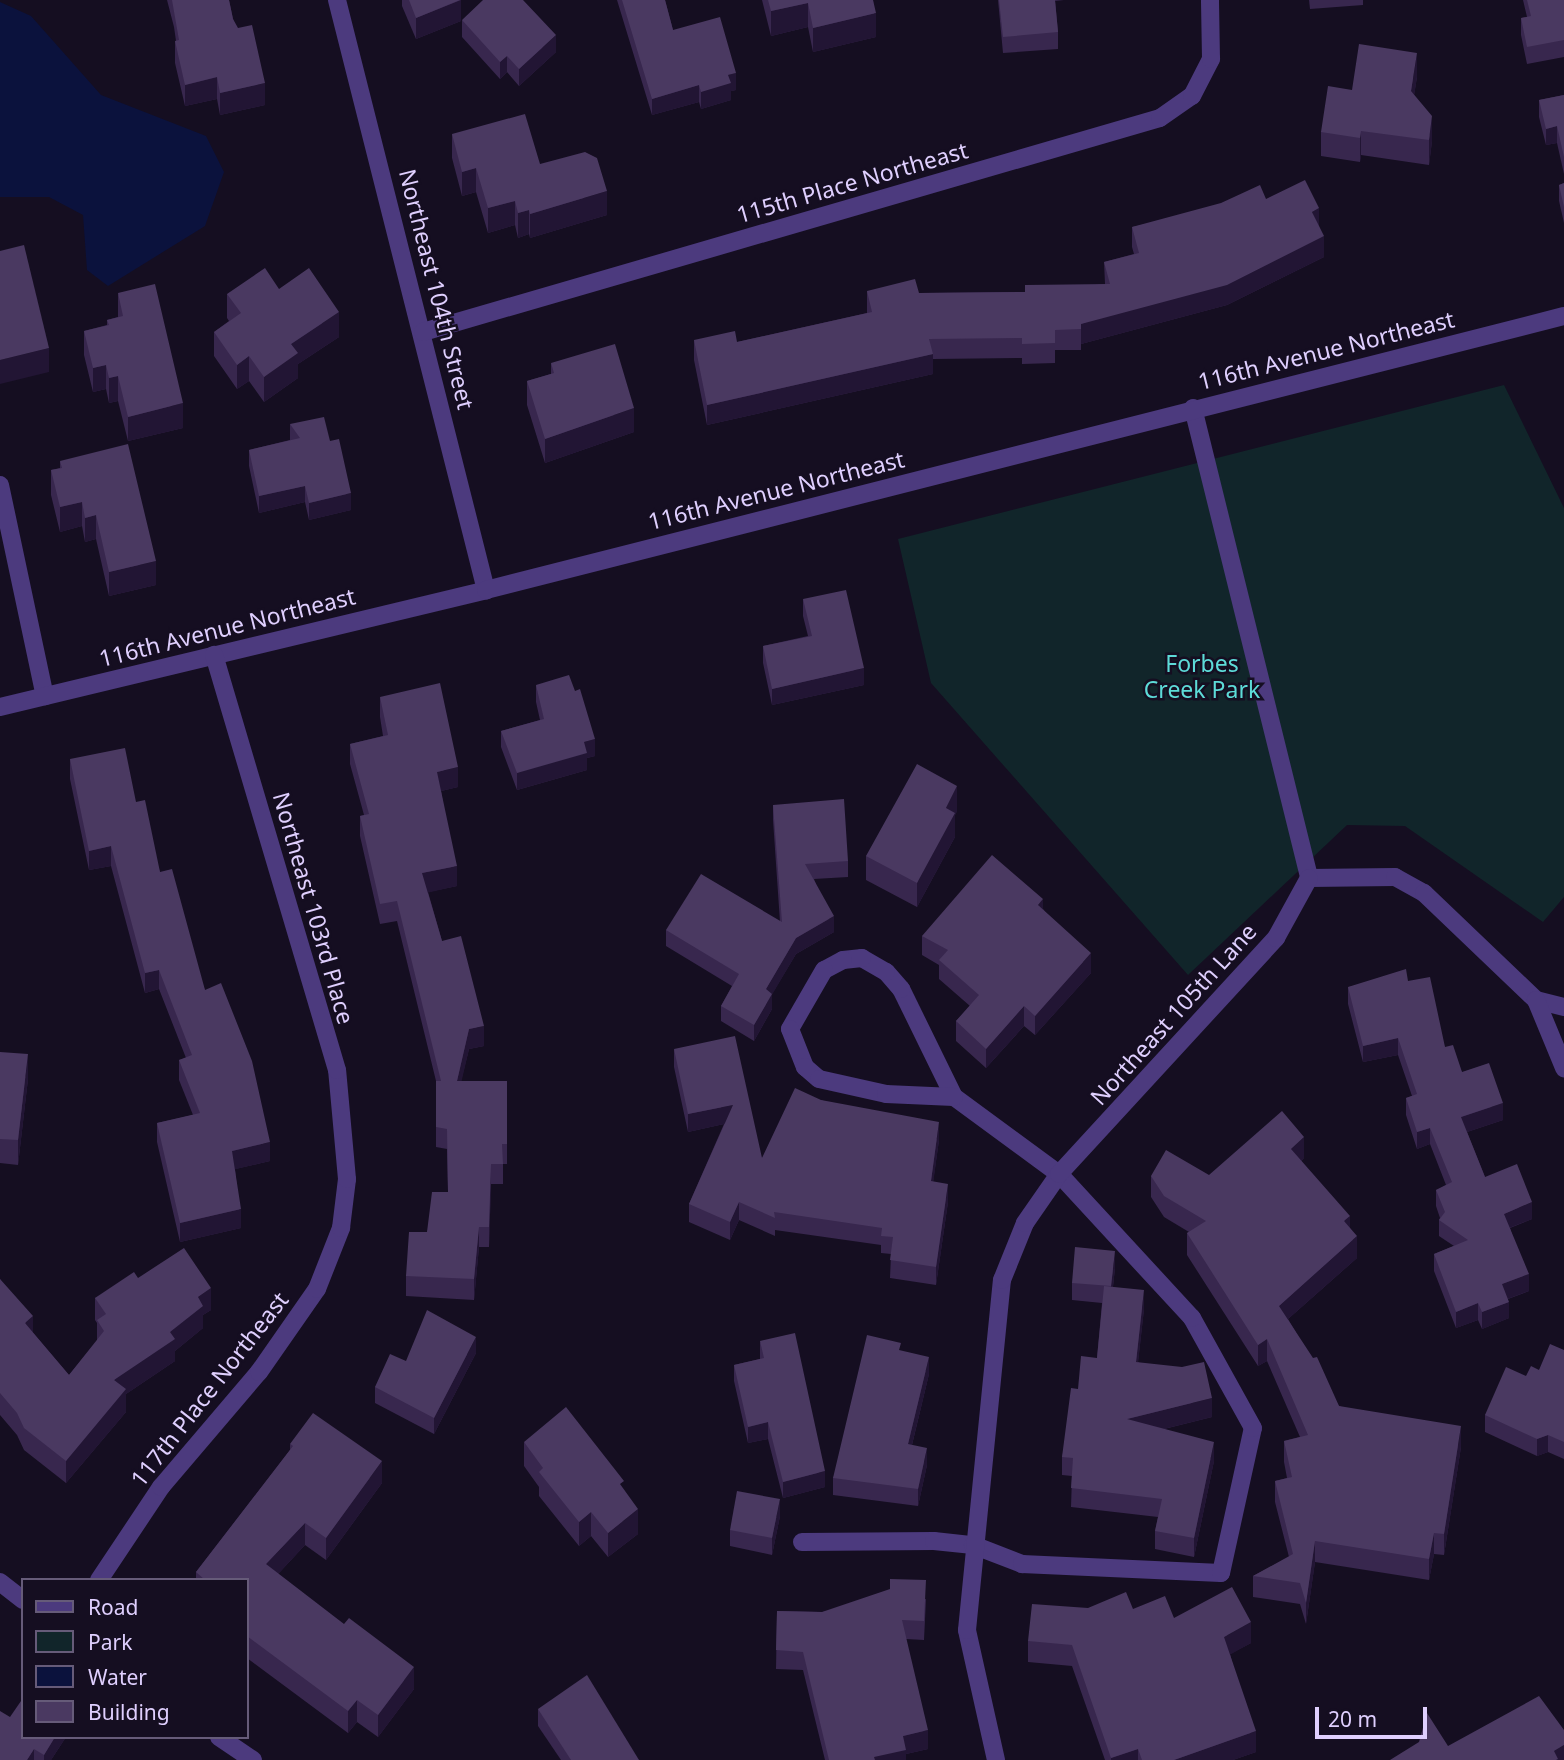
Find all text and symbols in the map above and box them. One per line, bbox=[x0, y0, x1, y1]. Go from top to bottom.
street label: 115th Place Northeast bbox=[733, 136, 971, 228]
street label: Northeast 104th Street bbox=[394, 166, 480, 412]
street label: 116th Avenue Northeast bbox=[1195, 305, 1457, 395]
street label: 116th Avenue Northeast bbox=[645, 445, 907, 535]
street label: 116th Avenue Northeast bbox=[96, 582, 358, 672]
park label: Forbes Creek Park bbox=[1144, 649, 1260, 703]
street label: Northeast 103rd Place bbox=[268, 789, 360, 1027]
street label: Northeast 105th Lane bbox=[1084, 918, 1262, 1110]
street label: 117th Place Northeast bbox=[124, 1286, 294, 1492]
legend bbox=[21, 1578, 248, 1739]
text: Road bbox=[88, 1593, 138, 1621]
text: Park bbox=[88, 1628, 132, 1656]
text: Water bbox=[88, 1663, 147, 1691]
scale bar bbox=[1319, 1694, 1431, 1738]
text: Building bbox=[88, 1698, 170, 1726]
text: 20 m bbox=[1328, 1705, 1377, 1733]

